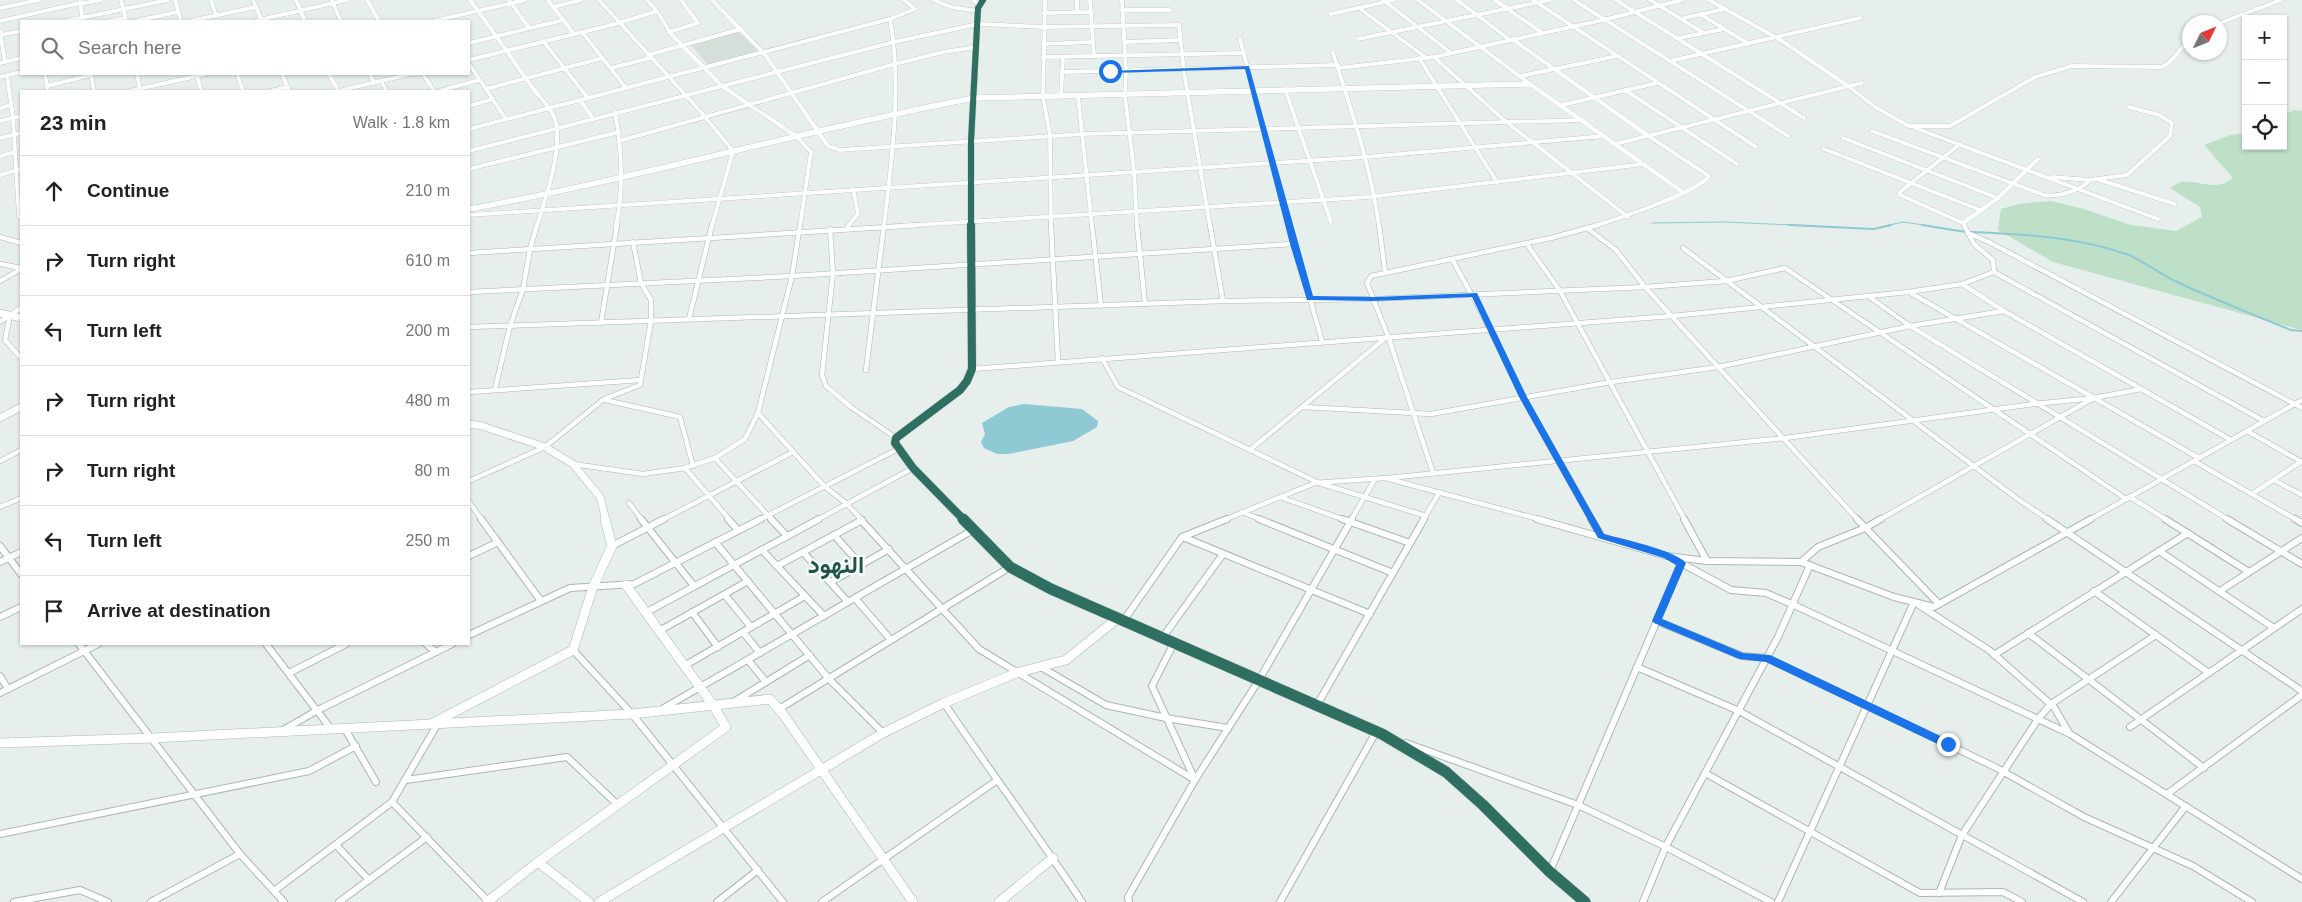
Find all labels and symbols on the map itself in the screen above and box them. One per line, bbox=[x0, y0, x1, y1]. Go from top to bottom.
north arrow bbox=[2182, 15, 2227, 60]
route start bbox=[1099, 60, 1122, 83]
district label: النهود bbox=[808, 551, 864, 580]
route end bbox=[1937, 733, 1960, 756]

